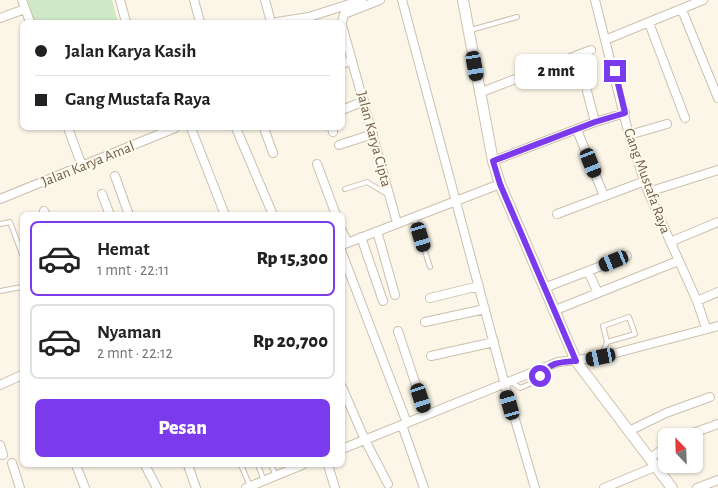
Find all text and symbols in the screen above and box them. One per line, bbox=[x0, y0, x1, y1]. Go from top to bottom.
text: Jalan Karya Kasih bbox=[65, 42, 196, 61]
car bbox=[465, 50, 484, 82]
callout: 2 mnt bbox=[515, 54, 598, 88]
route end bbox=[604, 60, 626, 82]
text: 2 mnt bbox=[537, 63, 575, 79]
text: Gang Mustafa Raya bbox=[65, 90, 211, 109]
street label: Jalan Karya Cipta bbox=[354, 90, 394, 188]
street label: Gang Mustafa Raya bbox=[621, 126, 673, 236]
street label: Jalan Karya Amal bbox=[39, 139, 137, 189]
car bbox=[578, 146, 603, 180]
car bbox=[409, 220, 432, 254]
icon: car bbox=[37, 236, 82, 281]
text: Hemat bbox=[97, 240, 150, 259]
car bbox=[597, 248, 630, 274]
text: Rp 15,300 bbox=[256, 249, 328, 268]
text: 1 mnt · 22:11 bbox=[97, 262, 169, 278]
icon: car bbox=[37, 319, 82, 364]
text: Nyaman bbox=[97, 323, 161, 342]
text: Rp 20,700 bbox=[253, 332, 328, 351]
text: 2 mnt · 22:12 bbox=[97, 345, 173, 361]
car bbox=[584, 347, 617, 367]
route start bbox=[529, 365, 551, 387]
car bbox=[409, 381, 432, 415]
car bbox=[498, 389, 521, 421]
button: Pesan bbox=[35, 399, 330, 457]
north arrow bbox=[658, 428, 702, 472]
map controls bbox=[658, 428, 703, 473]

